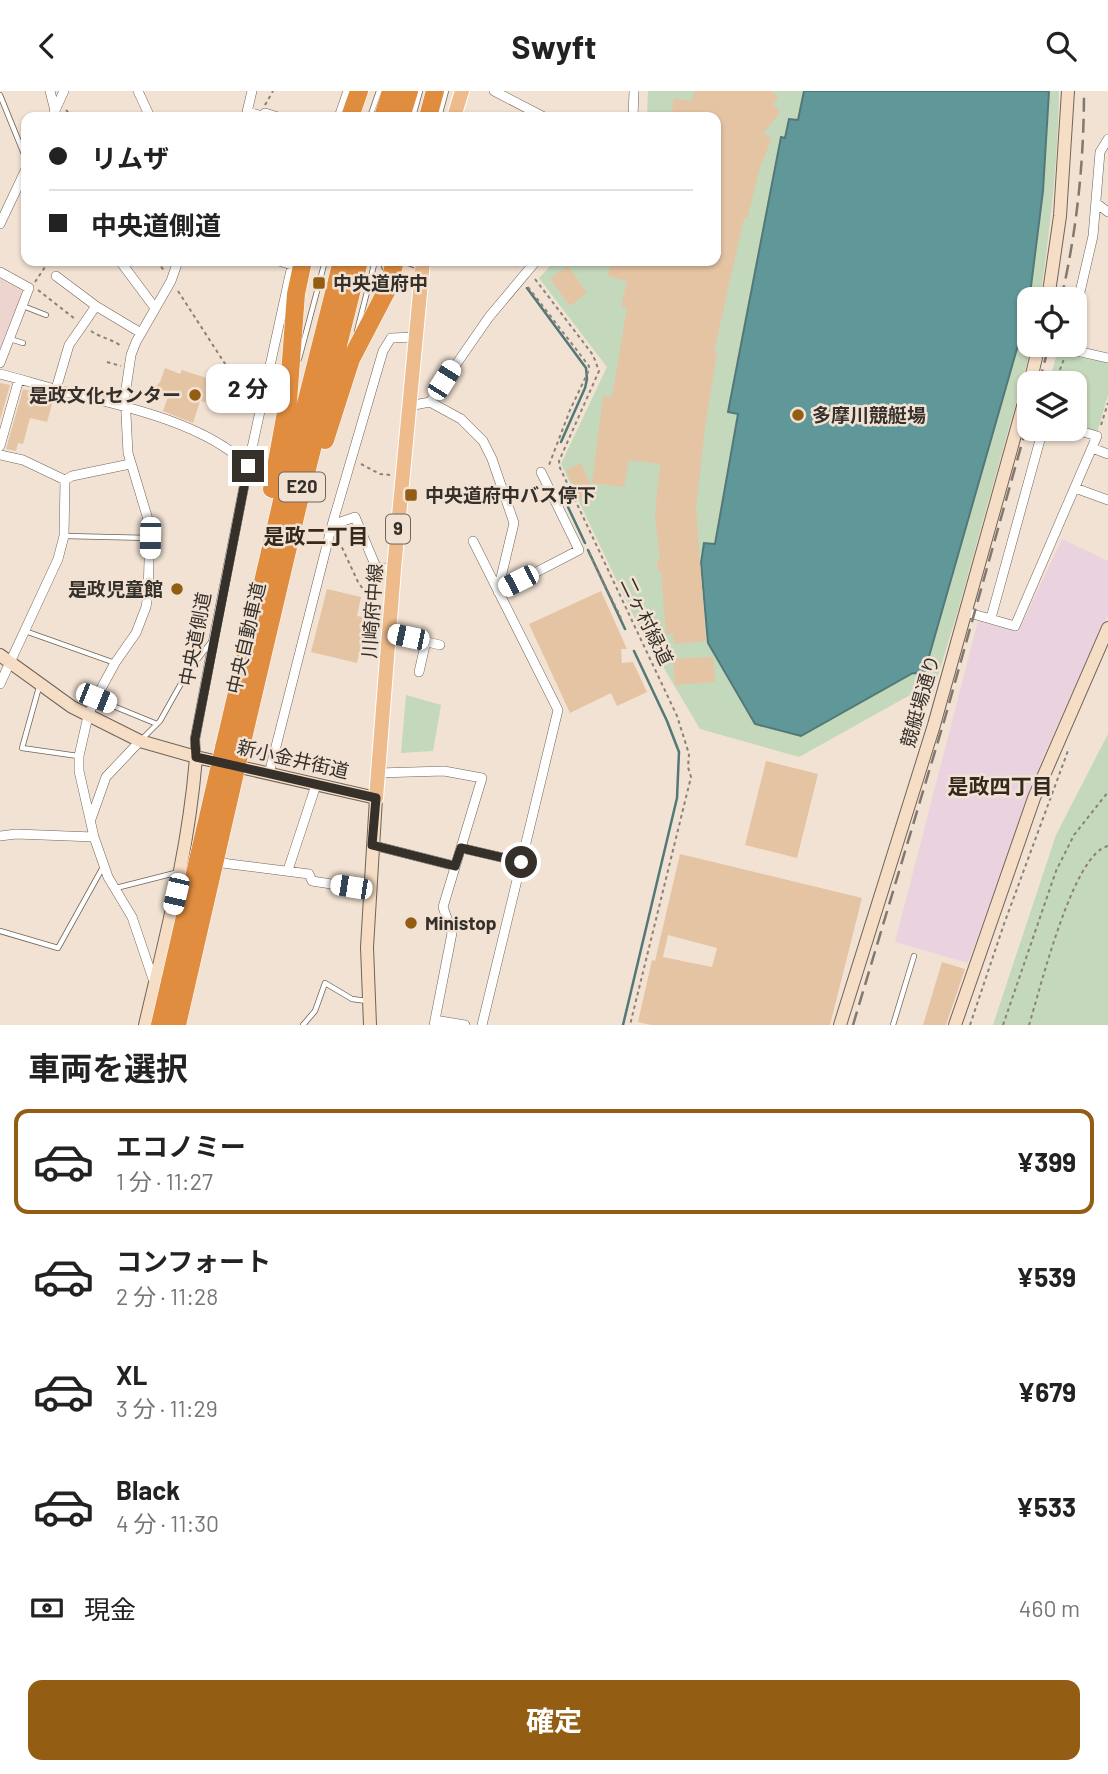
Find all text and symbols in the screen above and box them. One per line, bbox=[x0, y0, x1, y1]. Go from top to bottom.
icon: back bbox=[28, 27, 66, 65]
text: Swyft bbox=[512, 27, 596, 65]
icon: search bbox=[1042, 27, 1080, 65]
text: リムザ bbox=[91, 142, 169, 173]
text: 中央道側道 bbox=[91, 209, 221, 240]
place label: 中央道府中 bbox=[333, 271, 428, 294]
marker: 中央道府中 bbox=[311, 275, 327, 291]
map controls bbox=[1017, 287, 1087, 441]
button: locate bbox=[1017, 287, 1087, 357]
car bbox=[424, 357, 465, 403]
callout: 2 分 bbox=[206, 365, 290, 413]
button: layers bbox=[1017, 371, 1087, 441]
text: 2 分 bbox=[228, 374, 268, 402]
place label: 是政文化センター bbox=[29, 383, 181, 406]
marker: 是政文化センター bbox=[187, 387, 203, 403]
place label: 多摩川競艇場 bbox=[812, 403, 926, 426]
marker: 多摩川競艇場 bbox=[790, 407, 806, 423]
route end bbox=[232, 450, 264, 482]
road number: E20 bbox=[279, 473, 325, 501]
place label: 中央道府中バス停下 bbox=[425, 483, 596, 506]
marker: 中央道府中バス停下 bbox=[403, 487, 419, 503]
road number: 9 bbox=[386, 515, 410, 543]
car bbox=[140, 517, 161, 559]
district label: 是政二丁目 bbox=[264, 523, 369, 548]
car bbox=[495, 562, 542, 600]
street label: 川崎府中線 bbox=[357, 563, 386, 659]
street label: 二ヶ村緑道 bbox=[616, 573, 679, 669]
place label: 是政児童館 bbox=[68, 577, 163, 600]
street label: 中央自動車道 bbox=[221, 580, 270, 696]
marker: 是政児童館 bbox=[169, 581, 185, 597]
street label: 中央道側道 bbox=[174, 590, 215, 688]
car bbox=[386, 622, 431, 652]
street label: 競艇場通り bbox=[895, 652, 944, 750]
car bbox=[73, 680, 120, 716]
street label: 新小金井街道 bbox=[235, 734, 351, 783]
district label: 是政四丁目 bbox=[948, 773, 1053, 798]
route start bbox=[505, 846, 537, 878]
car bbox=[162, 871, 191, 917]
car bbox=[329, 873, 374, 901]
place label: Ministop bbox=[425, 911, 497, 934]
marker: Ministop bbox=[403, 915, 419, 931]
text: 車両を選択 bbox=[28, 1048, 188, 1086]
icon: car bbox=[32, 1130, 95, 1193]
text: エコノミー bbox=[116, 1130, 246, 1161]
text: ¥399 bbox=[1017, 1146, 1076, 1177]
text: 1 分 · 11:27 bbox=[116, 1167, 213, 1195]
icon: car bbox=[32, 1245, 95, 1308]
text: コンフォート bbox=[116, 1245, 271, 1276]
text: ¥539 bbox=[1016, 1261, 1076, 1292]
text: 2 分 · 11:28 bbox=[116, 1282, 218, 1310]
text: XL bbox=[116, 1359, 147, 1390]
icon: car bbox=[32, 1360, 95, 1423]
text: ¥679 bbox=[1017, 1376, 1076, 1407]
text: 3 分 · 11:29 bbox=[116, 1394, 218, 1422]
text: Black bbox=[116, 1474, 180, 1505]
icon: car bbox=[32, 1475, 95, 1538]
text: ¥533 bbox=[1016, 1491, 1076, 1522]
text: 4 分 · 11:30 bbox=[116, 1509, 219, 1537]
icon: cash bbox=[28, 1589, 66, 1627]
text: 現金 bbox=[84, 1593, 136, 1624]
text: 460 m bbox=[1019, 1594, 1080, 1622]
button: 確定 bbox=[28, 1680, 1080, 1760]

